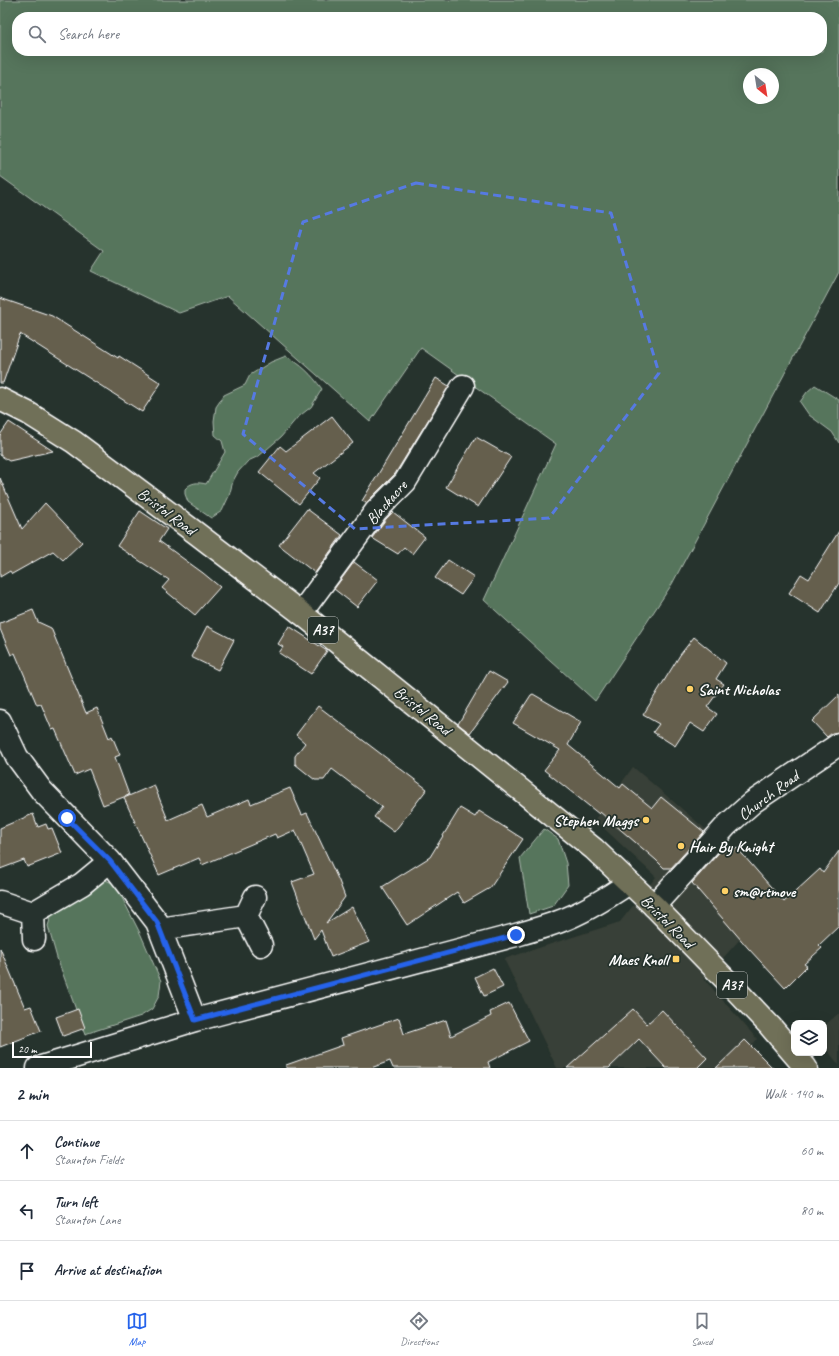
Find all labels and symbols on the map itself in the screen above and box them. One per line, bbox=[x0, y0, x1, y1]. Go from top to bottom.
north arrow bbox=[743, 68, 779, 104]
street label: Blackacre bbox=[362, 475, 413, 529]
street label: Bristol Road bbox=[133, 484, 202, 542]
road number: A37 bbox=[308, 617, 338, 643]
place label: Saint Nicholas bbox=[698, 680, 781, 700]
street label: Bristol Road bbox=[390, 682, 457, 741]
marker: Saint Nicholas bbox=[685, 684, 695, 694]
street label: Church Road bbox=[734, 765, 805, 825]
route start bbox=[58, 809, 76, 827]
place label: Stephen Maggs bbox=[553, 811, 639, 831]
marker: Stephen Maggs bbox=[641, 815, 651, 825]
place label: Hair By Knight bbox=[689, 837, 776, 857]
marker: Hair By Knight bbox=[676, 841, 686, 851]
place label: sm@rtmove bbox=[733, 882, 797, 902]
marker: sm@rtmove bbox=[720, 886, 730, 896]
street label: Bristol Road bbox=[636, 891, 700, 955]
route end bbox=[507, 926, 525, 944]
place label: Maes Knoll bbox=[608, 950, 671, 970]
marker: Maes Knoll bbox=[671, 954, 681, 964]
road number: A37 bbox=[717, 972, 747, 998]
scale bar bbox=[12, 1040, 92, 1059]

